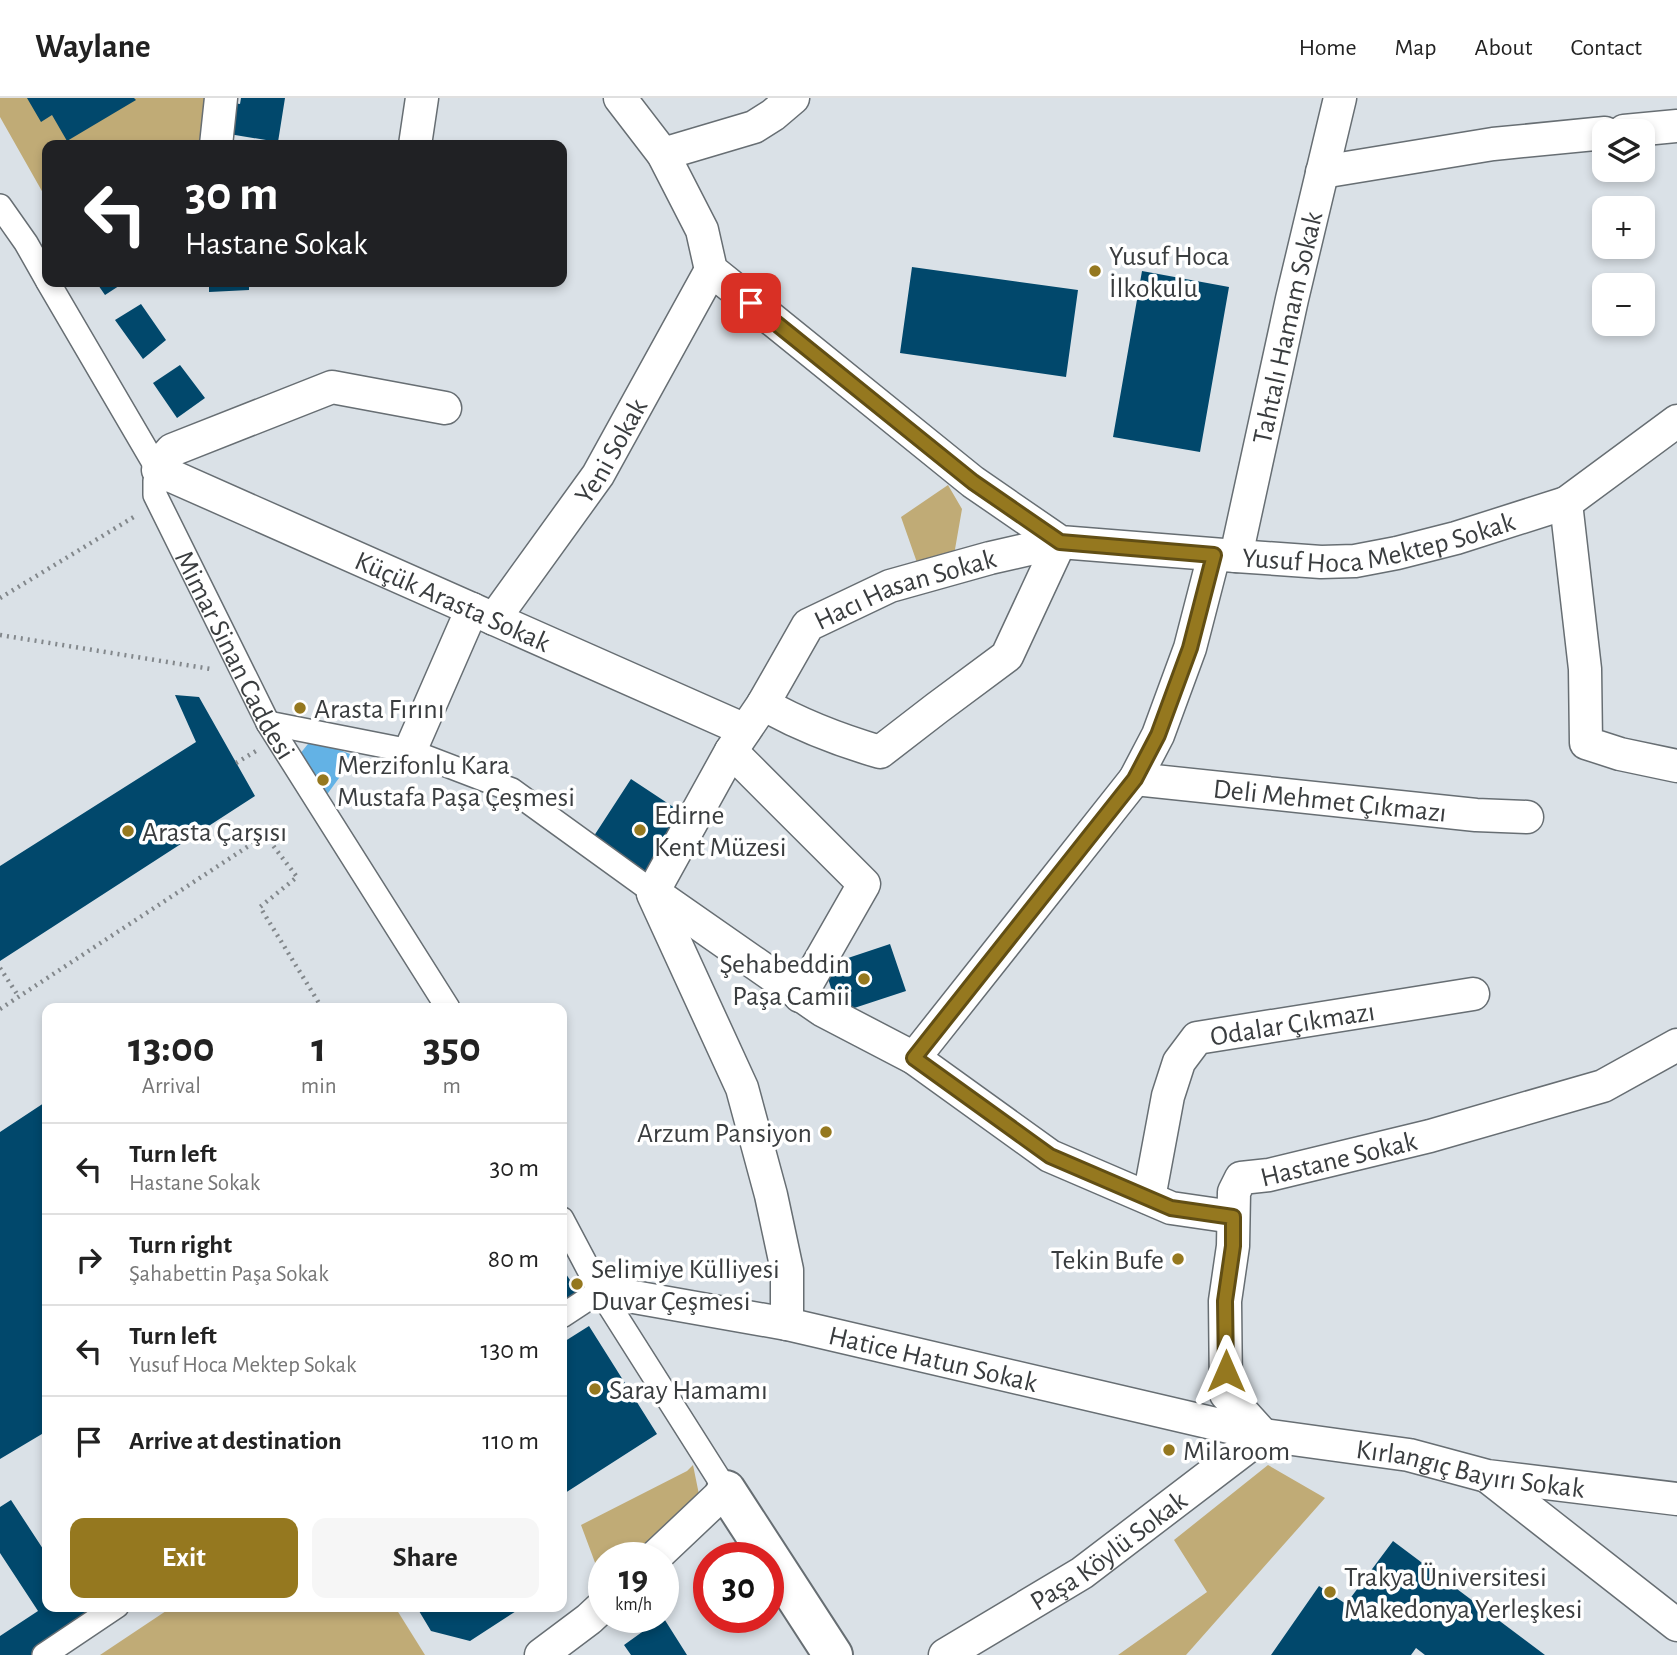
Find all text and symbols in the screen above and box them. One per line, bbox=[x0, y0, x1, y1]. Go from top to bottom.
text: Waylane bbox=[35, 31, 151, 64]
text: Home bbox=[1299, 36, 1357, 60]
text: Map bbox=[1395, 36, 1437, 60]
text: About bbox=[1475, 36, 1532, 60]
text: Contact bbox=[1570, 36, 1642, 60]
map controls bbox=[1592, 119, 1655, 336]
button: layers bbox=[1592, 119, 1655, 182]
icon: left bbox=[70, 168, 161, 259]
text: 30 m bbox=[185, 170, 279, 219]
button: + bbox=[1592, 196, 1655, 259]
street label: Tahtalı Hamam Sokak bbox=[1249, 209, 1328, 447]
text: Hastane Sokak bbox=[185, 228, 368, 260]
place label: Yusuf Hoca İlkokulu bbox=[1109, 243, 1230, 303]
marker: Yusuf Hoca İlkokulu bbox=[1087, 263, 1103, 279]
pin bbox=[721, 273, 781, 333]
button: − bbox=[1592, 273, 1655, 336]
icon: arrive bbox=[732, 284, 770, 322]
street label: Yeni Sokak bbox=[570, 394, 653, 509]
street label: Yusuf Hoca Mektep Sokak bbox=[1241, 508, 1519, 578]
street label: Hacı Hasan Sokak bbox=[810, 545, 1000, 636]
street label: Mimar Sinan Caddesi bbox=[169, 547, 299, 765]
street label: Küçük Arasta Sokak bbox=[350, 547, 554, 658]
place label: Arasta Fırını bbox=[314, 696, 444, 724]
marker: Arasta Fırını bbox=[292, 700, 308, 716]
place label: Merzifonlu Kara Mustafa Paşa Çeşmesi bbox=[337, 752, 575, 812]
marker: Merzifonlu Kara Mustafa Paşa Çeşmesi bbox=[315, 772, 331, 788]
street label: Deli Mehmet Çıkmazı bbox=[1211, 775, 1448, 828]
place label: Edirne Kent Müzesi bbox=[654, 802, 787, 862]
place label: Arasta Çarşısı bbox=[142, 819, 287, 847]
marker: Edirne Kent Müzesi bbox=[632, 822, 648, 838]
marker: Arasta Çarşısı bbox=[120, 823, 136, 839]
place label: Şehabeddin Paşa Camii bbox=[719, 951, 850, 1011]
marker: Şehabeddin Paşa Camii bbox=[856, 971, 872, 987]
street label: Odalar Çıkmazı bbox=[1208, 998, 1377, 1052]
text: 13:00 bbox=[128, 1027, 215, 1069]
text: 1 bbox=[311, 1027, 326, 1069]
text: 350 bbox=[423, 1027, 481, 1069]
text: Arrival bbox=[142, 1075, 201, 1098]
text: min bbox=[301, 1075, 337, 1098]
text: m bbox=[443, 1075, 461, 1098]
place label: Arzum Pansiyon bbox=[637, 1120, 812, 1148]
marker: Arzum Pansiyon bbox=[818, 1124, 834, 1140]
street label: Hastane Sokak bbox=[1258, 1128, 1420, 1193]
text: Turn left bbox=[129, 1141, 217, 1167]
icon: left bbox=[70, 1150, 108, 1188]
text: 30 m bbox=[489, 1155, 539, 1181]
text: Hastane Sokak bbox=[129, 1172, 260, 1195]
text: Turn right bbox=[129, 1232, 232, 1258]
icon: right bbox=[70, 1241, 108, 1279]
text: 80 m bbox=[488, 1246, 539, 1272]
place label: Tekin Bufe bbox=[1051, 1247, 1164, 1275]
marker: Tekin Bufe bbox=[1170, 1251, 1186, 1267]
place label: Selimiye Külliyesi Duvar Çeşmesi bbox=[591, 1256, 780, 1316]
text: Şahabettin Paşa Sokak bbox=[129, 1263, 329, 1286]
marker: Selimiye Külliyesi Duvar Çeşmesi bbox=[569, 1276, 585, 1292]
street label: Hatice Hatun Sokak bbox=[826, 1322, 1040, 1398]
text: Turn left bbox=[129, 1323, 217, 1349]
icon: left bbox=[70, 1332, 108, 1370]
position arrow bbox=[1189, 1334, 1263, 1408]
text: 130 m bbox=[481, 1337, 539, 1363]
text: Yusuf Hoca Mektep Sokak bbox=[129, 1354, 357, 1377]
place label: Saray Hamamı bbox=[609, 1377, 768, 1405]
marker: Saray Hamamı bbox=[587, 1381, 603, 1397]
icon: arrive bbox=[70, 1423, 108, 1461]
text: Arrive at destination bbox=[129, 1428, 342, 1454]
text: 110 m bbox=[482, 1428, 539, 1454]
street label: Kırlangıç Bayırı Sokak bbox=[1354, 1436, 1586, 1504]
place label: Milaroom bbox=[1183, 1438, 1290, 1466]
marker: Milaroom bbox=[1161, 1442, 1177, 1458]
street label: Paşa Köylü Sokak bbox=[1026, 1486, 1193, 1617]
button: Exit bbox=[70, 1518, 298, 1598]
button: Share bbox=[312, 1518, 539, 1598]
speed limit sign: 30 bbox=[693, 1542, 784, 1633]
text: 19 bbox=[619, 1561, 648, 1596]
place label: Trakya Üniversitesi Makedonya Yerleşkesi bbox=[1344, 1562, 1582, 1624]
marker: Trakya Üniversitesi Makedonya Yerleşkesi bbox=[1322, 1584, 1338, 1600]
text: km/h bbox=[615, 1596, 652, 1614]

